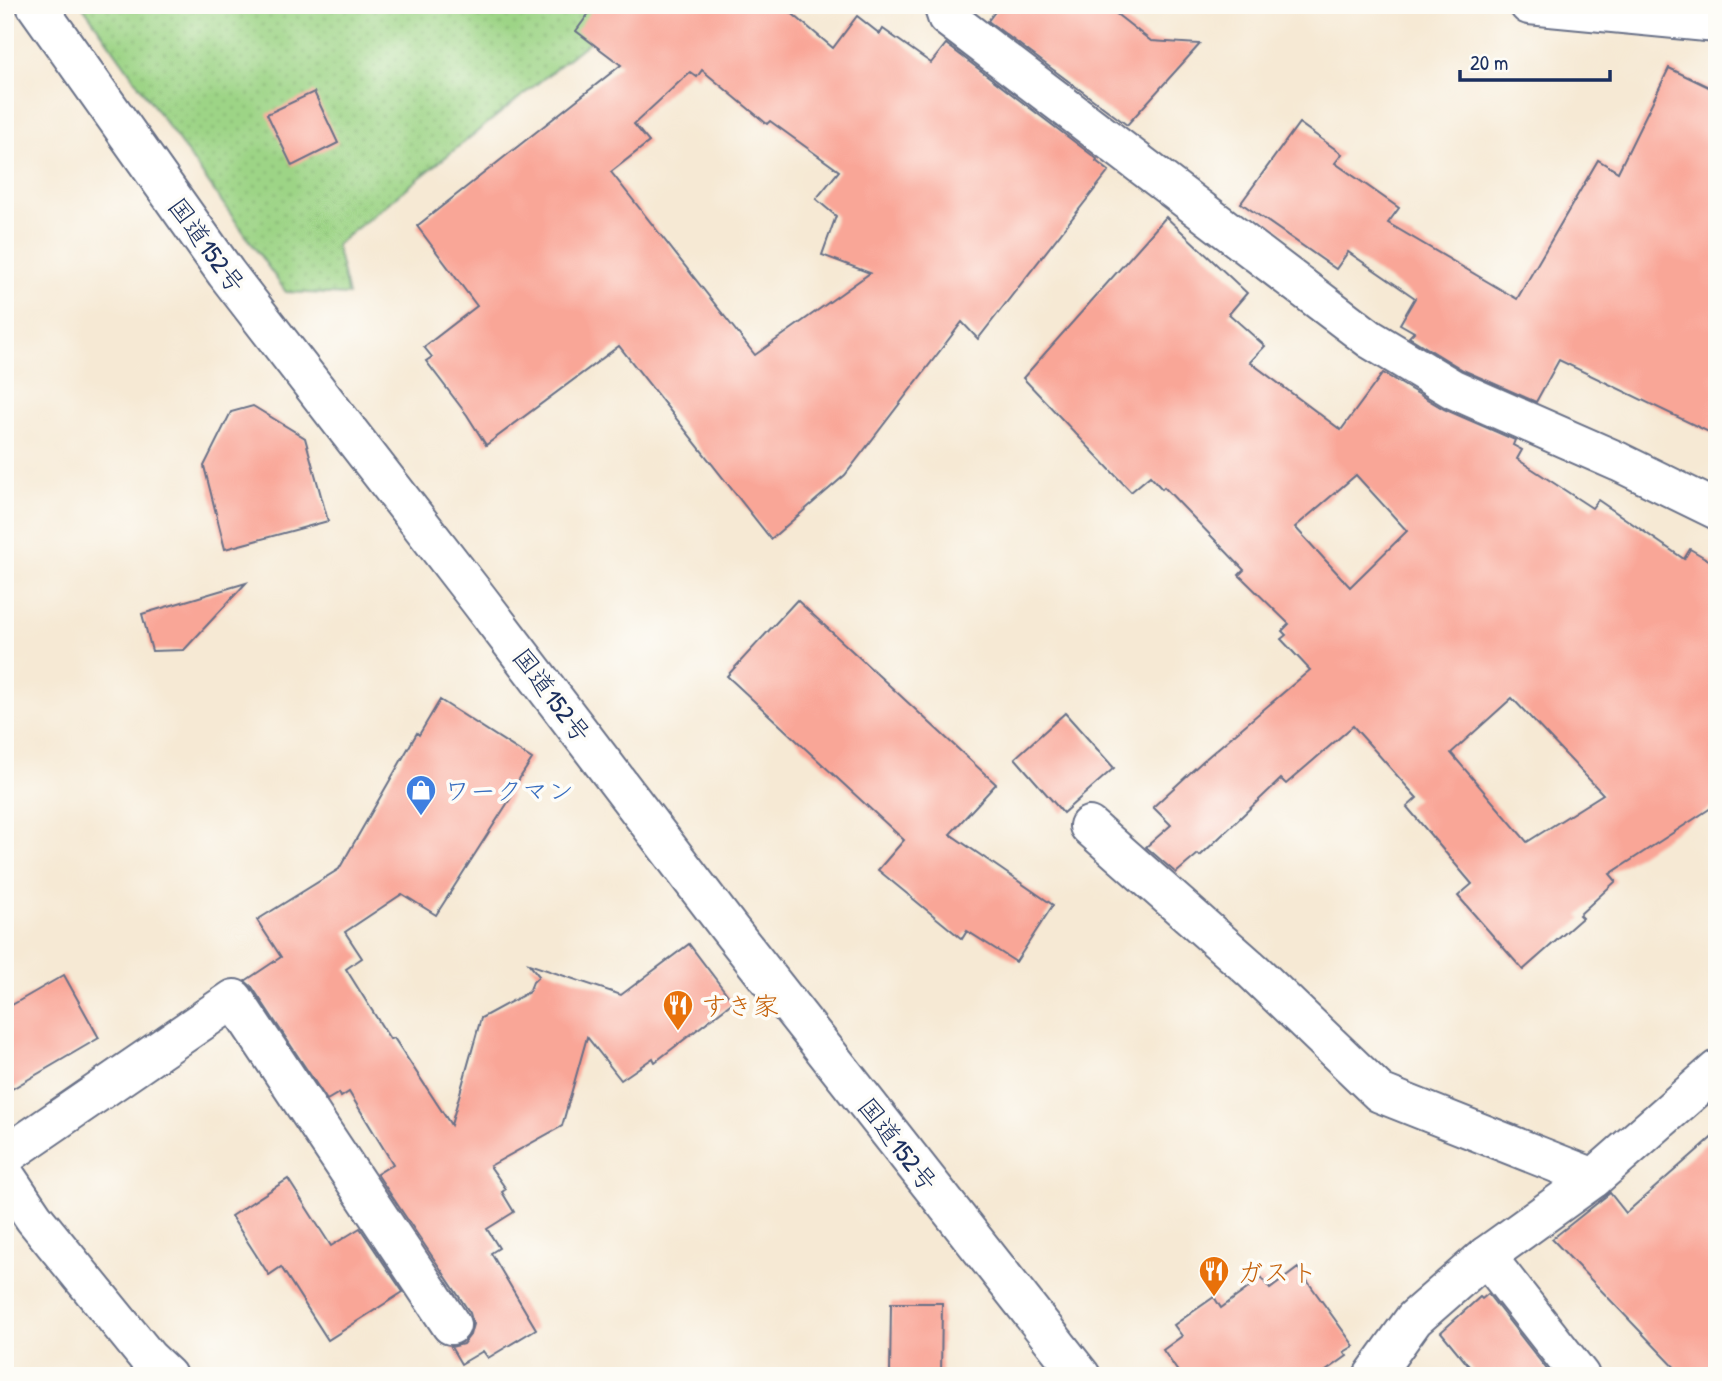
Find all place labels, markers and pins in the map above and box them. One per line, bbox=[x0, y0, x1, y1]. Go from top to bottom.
shop icon: ワークマン bbox=[404, 773, 438, 817]
place label: ワークマン bbox=[444, 773, 574, 808]
restaurant icon: すき家 bbox=[661, 988, 695, 1032]
place label: すき家 bbox=[701, 988, 779, 1023]
restaurant icon: ガスト bbox=[1197, 1254, 1231, 1298]
place label: ガスト bbox=[1237, 1254, 1318, 1289]

